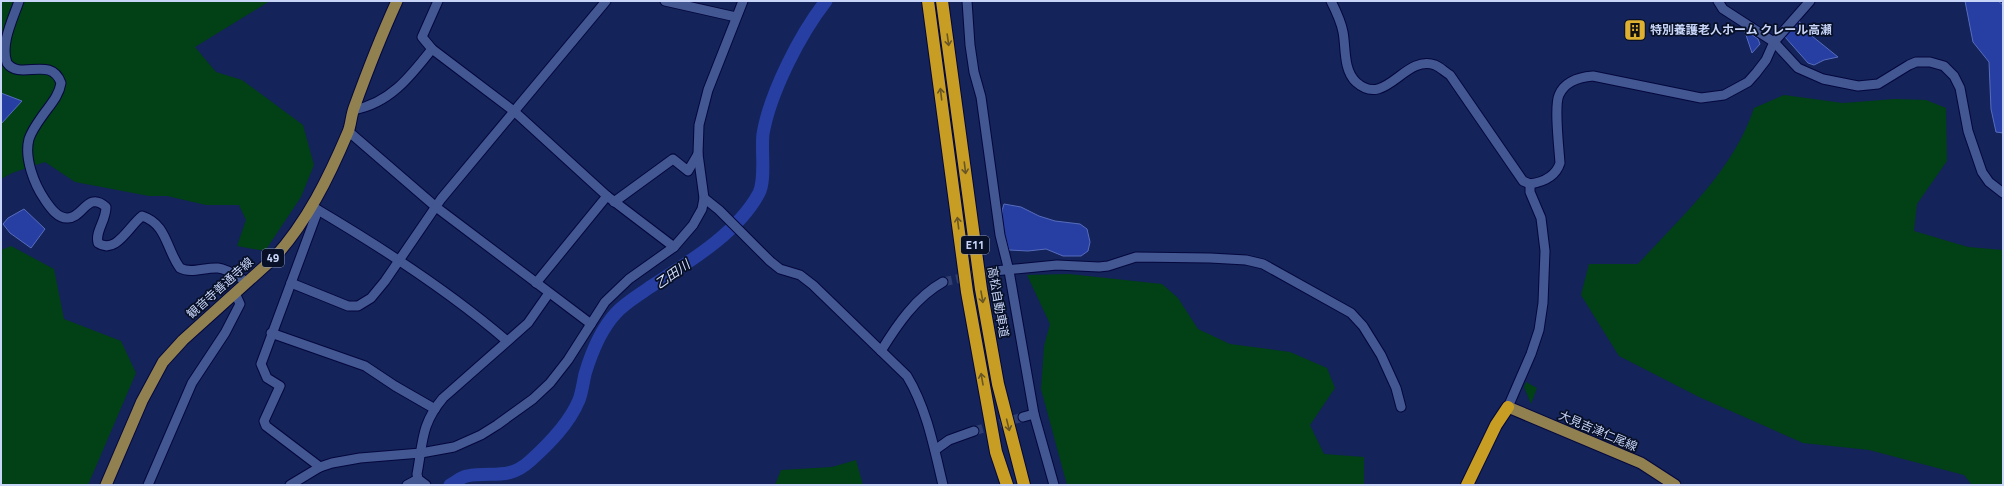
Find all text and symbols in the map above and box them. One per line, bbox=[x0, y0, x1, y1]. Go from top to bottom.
building icon: 特別養護老人ホーム クレール高瀬 bbox=[1622, 17, 1648, 43]
place label: 特別養護老人ホーム クレール高瀬 bbox=[1650, 20, 1832, 39]
one-way arrow bbox=[944, 33, 952, 46]
one-way arrow bbox=[937, 88, 945, 101]
one-way arrow bbox=[961, 162, 969, 175]
one-way arrow bbox=[954, 217, 961, 230]
road number: E11 bbox=[961, 236, 989, 254]
road number: 49 bbox=[262, 249, 284, 267]
street label: 観音寺善通寺線 bbox=[182, 252, 257, 323]
water label: 乙田川 bbox=[650, 253, 695, 293]
street label: 高松自動車道 bbox=[983, 265, 1014, 339]
one-way arrow bbox=[978, 290, 986, 303]
one-way arrow bbox=[978, 373, 986, 386]
street label: 大見吉津仁尾線 bbox=[1556, 405, 1641, 456]
one-way arrow bbox=[1005, 418, 1013, 431]

